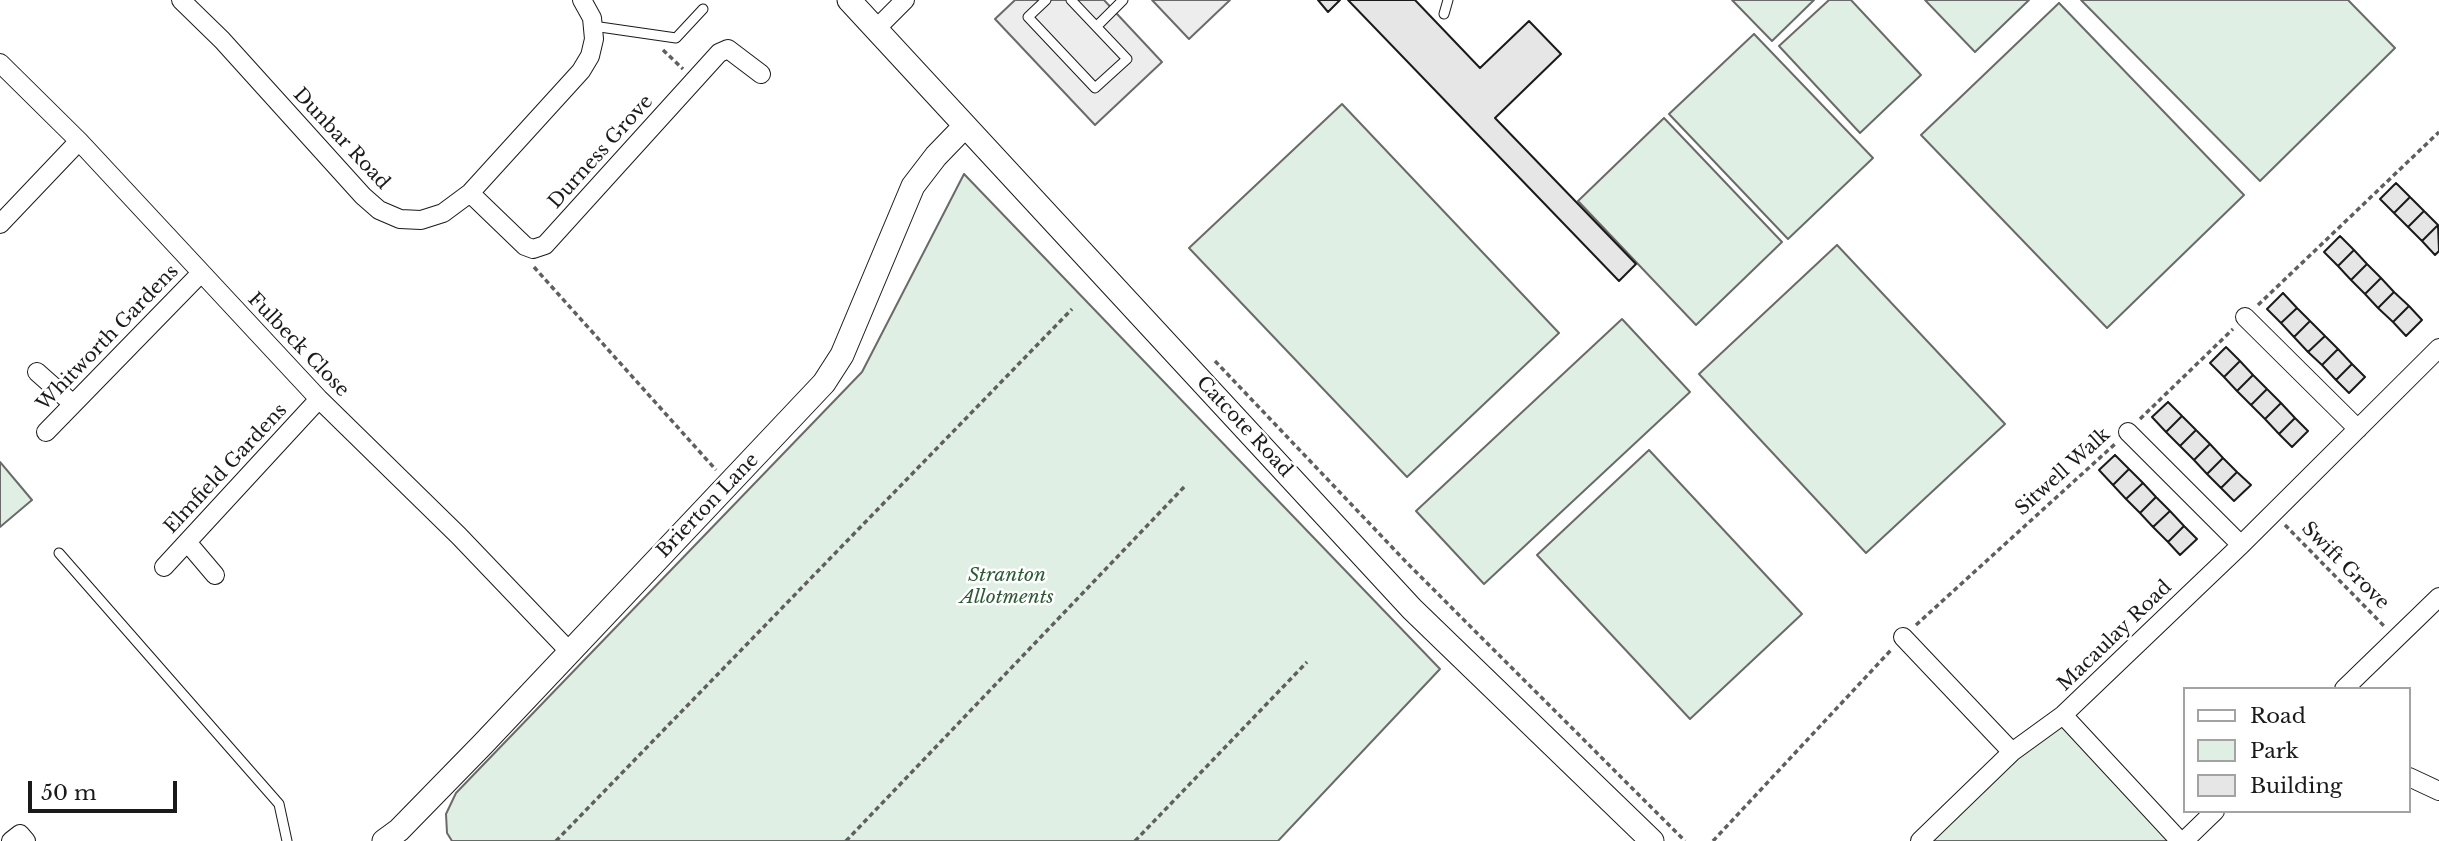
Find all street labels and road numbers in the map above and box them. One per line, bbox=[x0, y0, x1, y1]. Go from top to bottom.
street label: Dunbar Road bbox=[288, 83, 394, 195]
street label: Durness Grove bbox=[544, 91, 658, 213]
street label: Whitworth Gardens bbox=[32, 260, 184, 416]
street label: Fulbeck Close bbox=[243, 288, 353, 402]
street label: Catcote Road bbox=[1191, 372, 1297, 482]
street label: Elmfield Gardens bbox=[160, 399, 292, 539]
street label: Sitwell Walk bbox=[2011, 424, 2115, 520]
street label: Brierton Lane bbox=[652, 449, 764, 563]
street label: Swift Grove bbox=[2296, 517, 2394, 615]
street label: Macaulay Road bbox=[2053, 576, 2177, 696]

